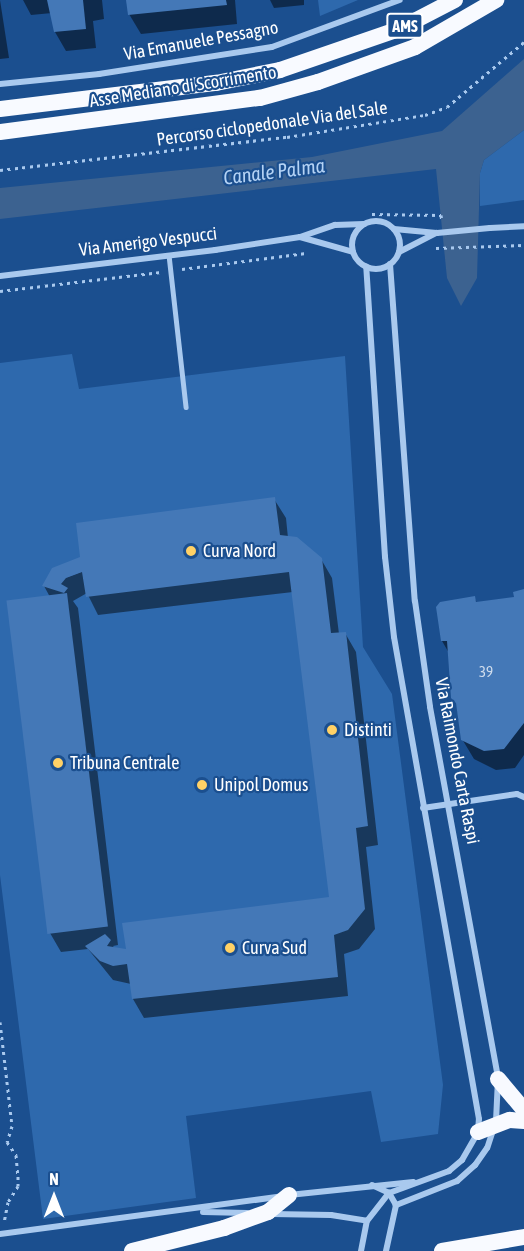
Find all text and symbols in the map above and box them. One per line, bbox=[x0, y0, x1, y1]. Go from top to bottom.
road number: AMS bbox=[386, 13, 424, 39]
street label: Via Emanuele Pessagno bbox=[122, 17, 280, 65]
street label: Asse Mediano di Scorrimento bbox=[88, 62, 278, 112]
street label: Percorso ciclopedonale Via del Sale bbox=[155, 97, 389, 151]
water label: Canale Palma bbox=[222, 153, 326, 189]
street label: Via Amerigo Vespucci bbox=[78, 223, 218, 261]
place label: Curva Nord bbox=[203, 540, 276, 562]
marker: Curva Nord bbox=[184, 544, 198, 558]
house number: 39 bbox=[479, 663, 493, 681]
street label: Via Raimondo Carta Raspi bbox=[430, 676, 484, 846]
place label: Distinti bbox=[344, 719, 392, 741]
marker: Distinti bbox=[325, 723, 339, 737]
place label: Tribuna Centrale bbox=[70, 752, 179, 774]
marker: Tribuna Centrale bbox=[51, 756, 65, 770]
place label: Unipol Domus bbox=[214, 774, 308, 796]
marker: Unipol Domus bbox=[195, 778, 209, 792]
place label: Curva Sud bbox=[242, 937, 307, 959]
marker: Curva Sud bbox=[223, 941, 237, 955]
north arrow bbox=[24, 1167, 84, 1227]
text: N bbox=[49, 1170, 59, 1188]

